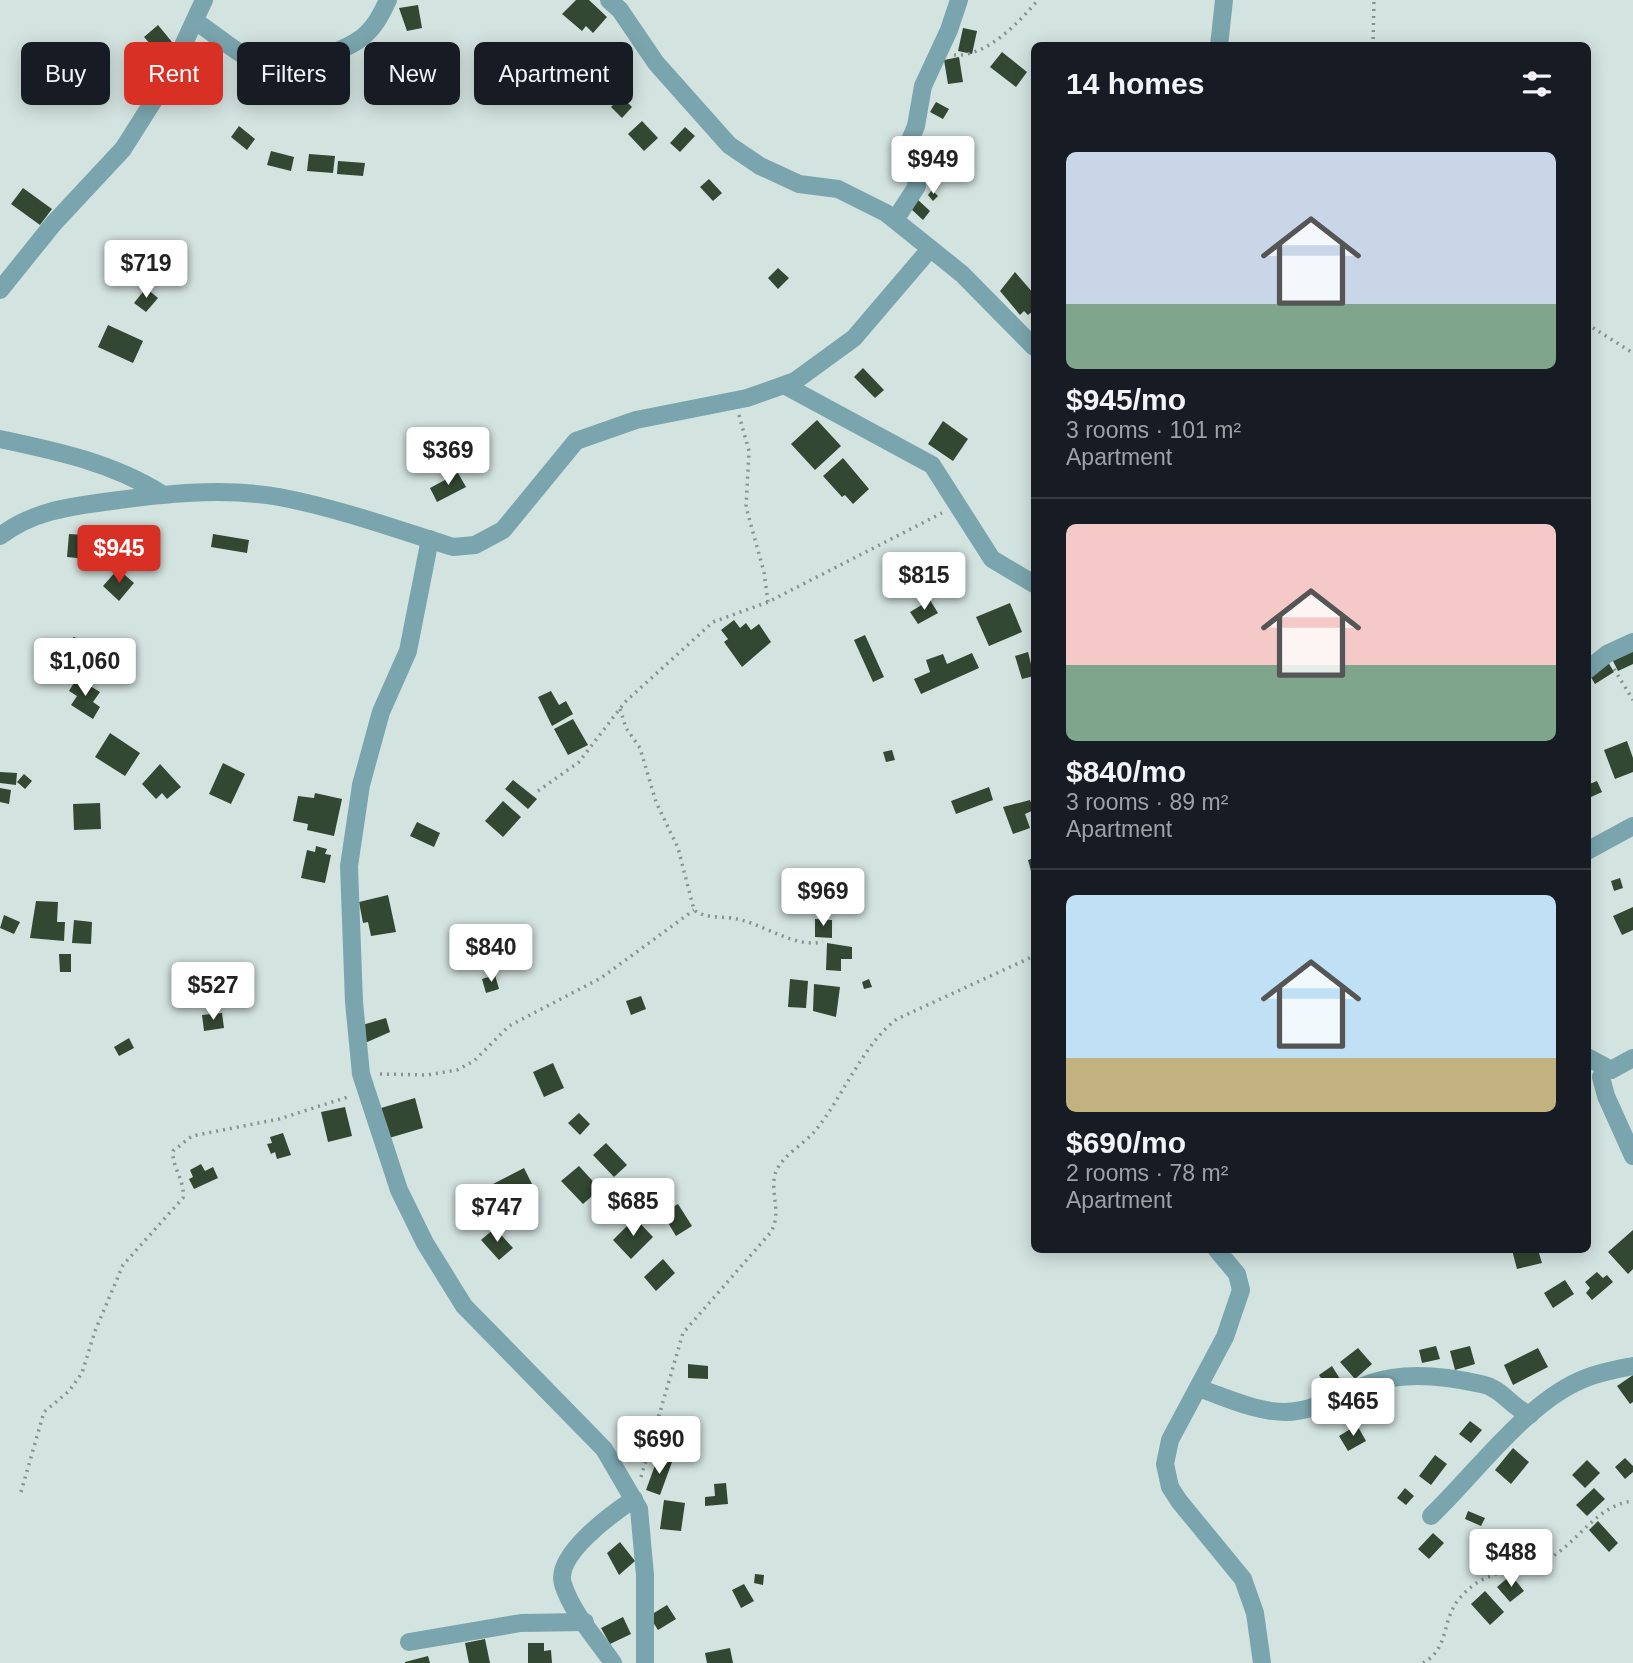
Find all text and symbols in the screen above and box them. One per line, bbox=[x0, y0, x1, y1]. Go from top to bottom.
chip: Buy bbox=[21, 42, 110, 105]
chip: Rent bbox=[124, 42, 223, 105]
chip: Filters bbox=[237, 42, 350, 105]
chip: New bbox=[364, 42, 460, 105]
chip: Apartment bbox=[474, 42, 633, 105]
icon: filters bbox=[1518, 65, 1556, 103]
text: 14 homes bbox=[1066, 67, 1204, 100]
pin: $949 bbox=[892, 136, 974, 196]
text: $949 bbox=[907, 146, 959, 172]
icon: home bbox=[1248, 198, 1374, 324]
pin: $719 bbox=[105, 240, 187, 300]
text: $719 bbox=[120, 250, 172, 276]
text: $945/mo bbox=[1066, 383, 1186, 416]
text: 3 rooms · 101 m² bbox=[1066, 417, 1241, 443]
pin: $369 bbox=[407, 428, 489, 487]
text: $369 bbox=[422, 437, 474, 463]
text: Apartment bbox=[1066, 444, 1172, 470]
pin: $945 bbox=[78, 526, 160, 585]
text: $945 bbox=[93, 535, 145, 561]
pin: $815 bbox=[883, 552, 965, 612]
text: $815 bbox=[898, 562, 950, 588]
icon: home bbox=[1248, 570, 1374, 696]
pin: $1,060 bbox=[28, 638, 142, 698]
text: $1,060 bbox=[50, 648, 120, 674]
text: $840/mo bbox=[1066, 755, 1186, 788]
text: 3 rooms · 89 m² bbox=[1066, 789, 1228, 815]
text: Apartment bbox=[1066, 816, 1172, 842]
pin: $969 bbox=[782, 869, 864, 928]
text: $969 bbox=[797, 878, 849, 904]
pin: $840 bbox=[450, 925, 532, 984]
text: $840 bbox=[465, 934, 517, 960]
icon: home bbox=[1248, 941, 1374, 1067]
pin: $527 bbox=[172, 962, 254, 1022]
text: $527 bbox=[187, 972, 239, 998]
text: $690/mo bbox=[1066, 1126, 1186, 1159]
text: 2 rooms · 78 m² bbox=[1066, 1160, 1228, 1186]
pin: $685 bbox=[592, 1178, 674, 1238]
pin: $747 bbox=[456, 1184, 538, 1244]
text: Apartment bbox=[1066, 1187, 1172, 1213]
text: $685 bbox=[607, 1188, 659, 1214]
text: $747 bbox=[471, 1194, 523, 1220]
pin: $465 bbox=[1312, 1378, 1394, 1438]
text: $465 bbox=[1327, 1388, 1379, 1414]
pin: $690 bbox=[618, 1416, 700, 1476]
text: $690 bbox=[633, 1426, 685, 1452]
pin: $488 bbox=[1470, 1530, 1552, 1589]
text: $488 bbox=[1485, 1539, 1537, 1565]

